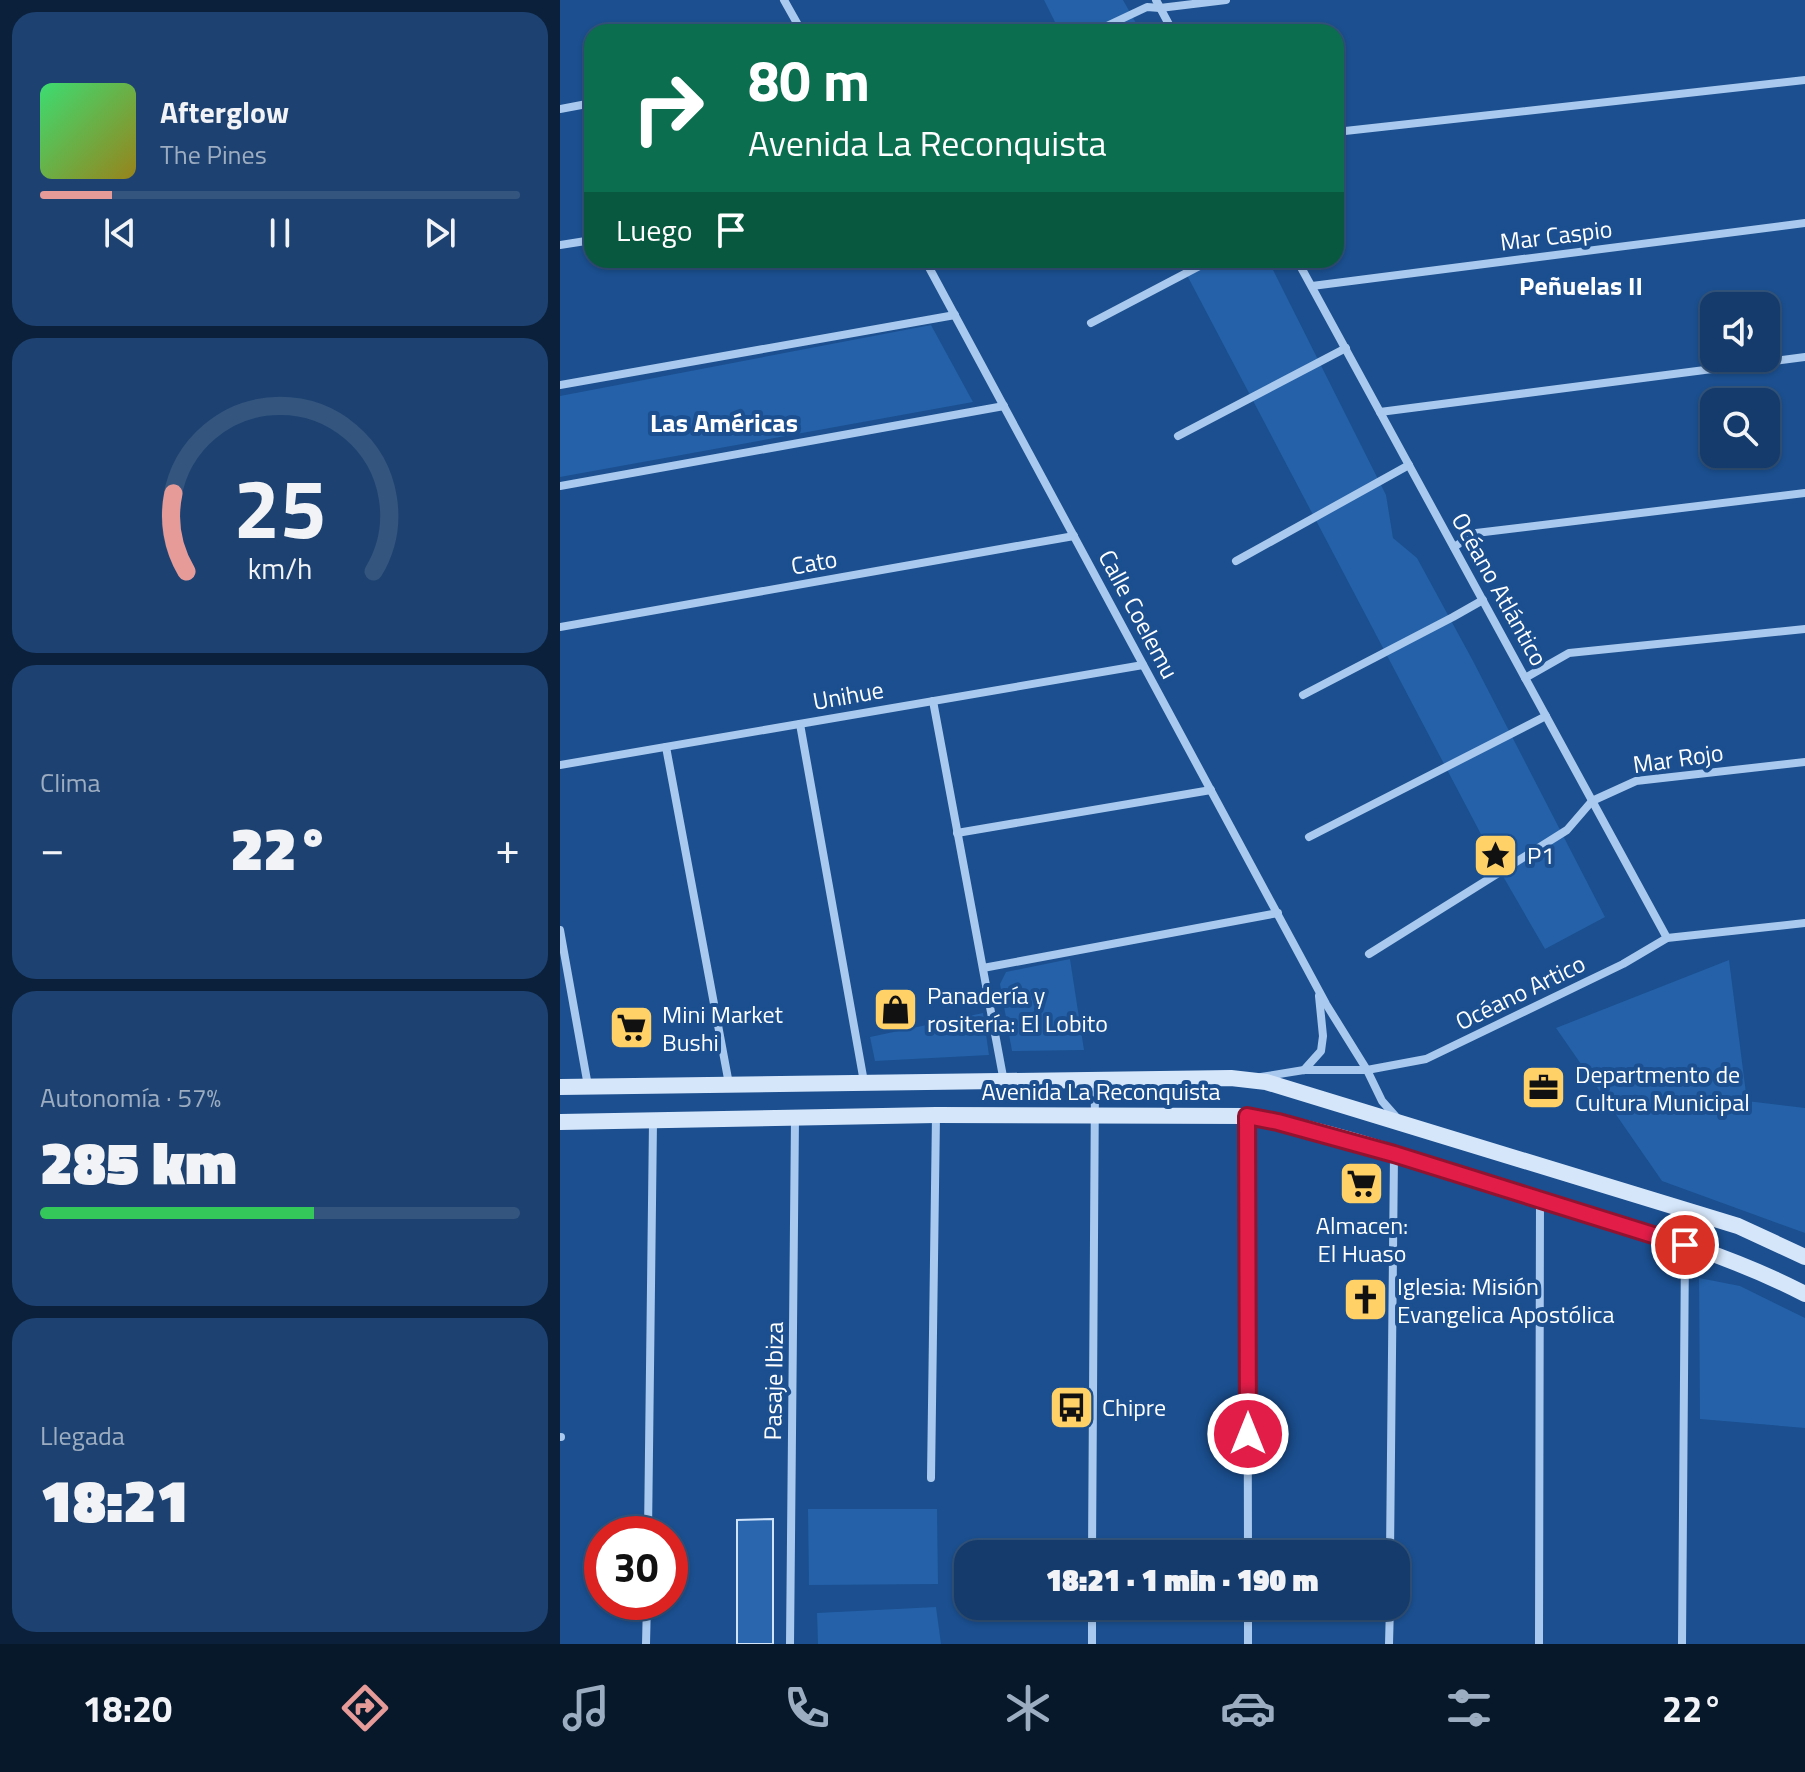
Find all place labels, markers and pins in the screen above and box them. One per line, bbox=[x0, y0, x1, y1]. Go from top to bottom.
place icon: P1 bbox=[1472, 831, 1520, 879]
place label: P1 bbox=[1527, 837, 1555, 873]
place label: Panadería y rositería: El Lobito bbox=[927, 977, 1108, 1041]
shop icon: Panadería y rositería: El Lobito bbox=[872, 985, 920, 1033]
place label: Mini Market Bushi bbox=[662, 996, 784, 1060]
supermarket icon: Mini Market Bushi bbox=[607, 1004, 655, 1052]
place label: Departmento de Cultura Municipal bbox=[1575, 1056, 1750, 1120]
office icon: Departmento de Cultura Municipal bbox=[1520, 1064, 1568, 1112]
supermarket icon: Almacen: El Huaso bbox=[1338, 1159, 1386, 1207]
place label: Almacen: El Huaso bbox=[1316, 1207, 1408, 1271]
pin bbox=[1651, 1211, 1719, 1279]
place label: Iglesia: Misión Evangelica Apostólica bbox=[1397, 1268, 1614, 1332]
church icon: Iglesia: Misión Evangelica Apostólica bbox=[1342, 1276, 1390, 1324]
bus stop icon: Chipre bbox=[1047, 1383, 1095, 1431]
place label: Chipre bbox=[1102, 1389, 1166, 1425]

